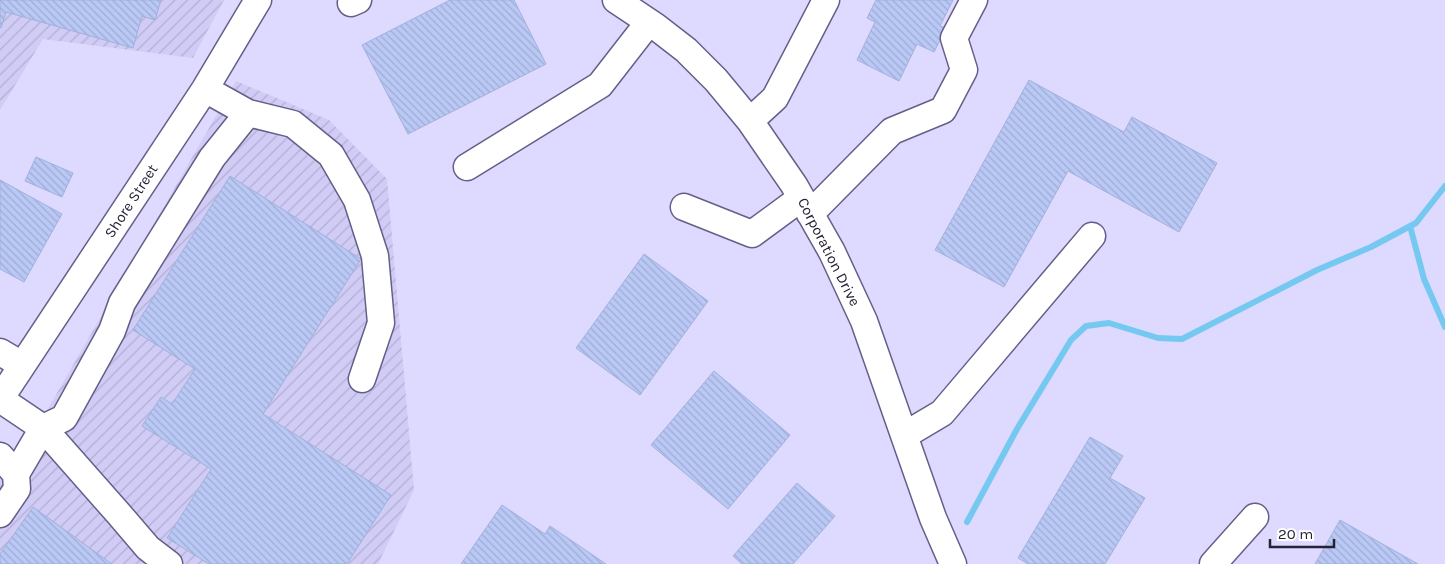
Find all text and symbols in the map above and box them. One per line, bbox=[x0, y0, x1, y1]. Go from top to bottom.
street label: Shore Street bbox=[101, 161, 162, 241]
street label: Corporation Drive bbox=[794, 195, 864, 309]
scale bar bbox=[1270, 516, 1334, 548]
text: 20 m bbox=[1278, 525, 1313, 543]

